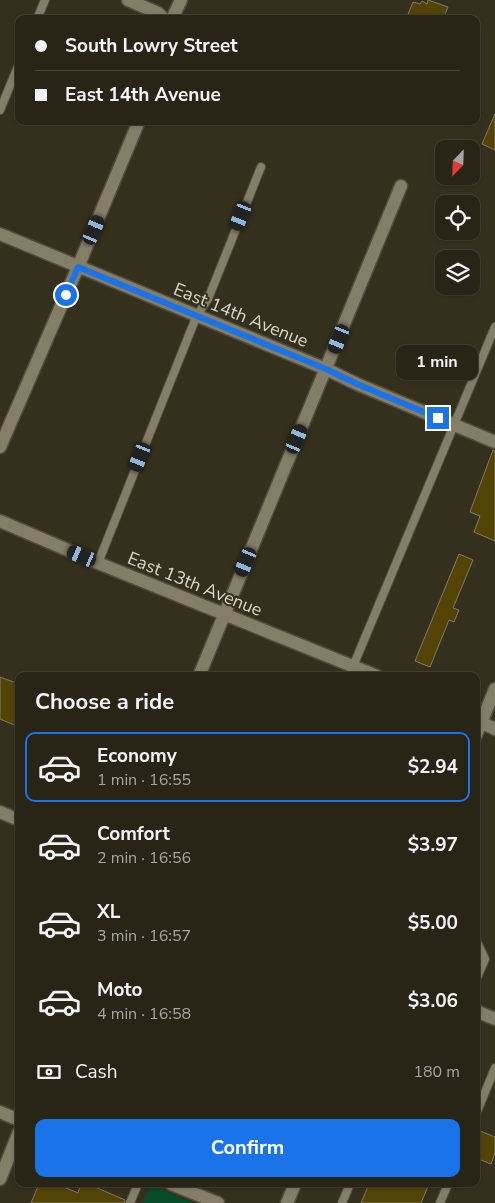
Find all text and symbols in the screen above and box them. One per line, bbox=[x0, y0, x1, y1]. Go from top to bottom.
text: South Lowry Street bbox=[65, 33, 238, 59]
text: East 14th Avenue bbox=[65, 82, 221, 108]
north arrow bbox=[435, 140, 480, 185]
map controls bbox=[435, 140, 480, 295]
button: locate bbox=[435, 195, 480, 240]
car bbox=[228, 199, 253, 233]
car bbox=[81, 213, 106, 247]
button: layers bbox=[435, 250, 480, 295]
street label: East 14th Avenue bbox=[170, 277, 312, 353]
route start bbox=[55, 284, 77, 306]
car bbox=[326, 322, 351, 356]
callout: 1 min bbox=[397, 346, 479, 380]
text: 1 min bbox=[416, 351, 458, 373]
route end bbox=[427, 407, 449, 429]
car bbox=[284, 422, 309, 456]
car bbox=[127, 440, 152, 474]
car bbox=[65, 543, 98, 569]
car bbox=[233, 545, 258, 579]
street label: East 13th Avenue bbox=[124, 546, 266, 622]
text: Choose a ride bbox=[35, 687, 174, 717]
text: Economy bbox=[97, 743, 177, 769]
icon: car bbox=[37, 745, 82, 790]
text: $2.94 bbox=[408, 754, 458, 780]
text: 1 min · 16:55 bbox=[97, 769, 191, 791]
text: Comfort bbox=[97, 821, 170, 847]
icon: car bbox=[37, 823, 82, 868]
text: $3.97 bbox=[408, 832, 458, 858]
text: 2 min · 16:56 bbox=[97, 847, 191, 869]
text: XL bbox=[97, 899, 120, 925]
icon: car bbox=[37, 901, 82, 946]
text: $5.00 bbox=[408, 910, 458, 936]
text: 3 min · 16:57 bbox=[97, 925, 191, 947]
text: Moto bbox=[97, 977, 143, 1003]
icon: car bbox=[37, 979, 82, 1024]
text: $3.06 bbox=[408, 988, 458, 1014]
text: 4 min · 16:58 bbox=[97, 1003, 191, 1025]
icon: cash bbox=[35, 1058, 63, 1086]
text: Cash bbox=[75, 1059, 117, 1085]
text: 180 m bbox=[413, 1061, 460, 1083]
button: Confirm bbox=[35, 1119, 460, 1177]

